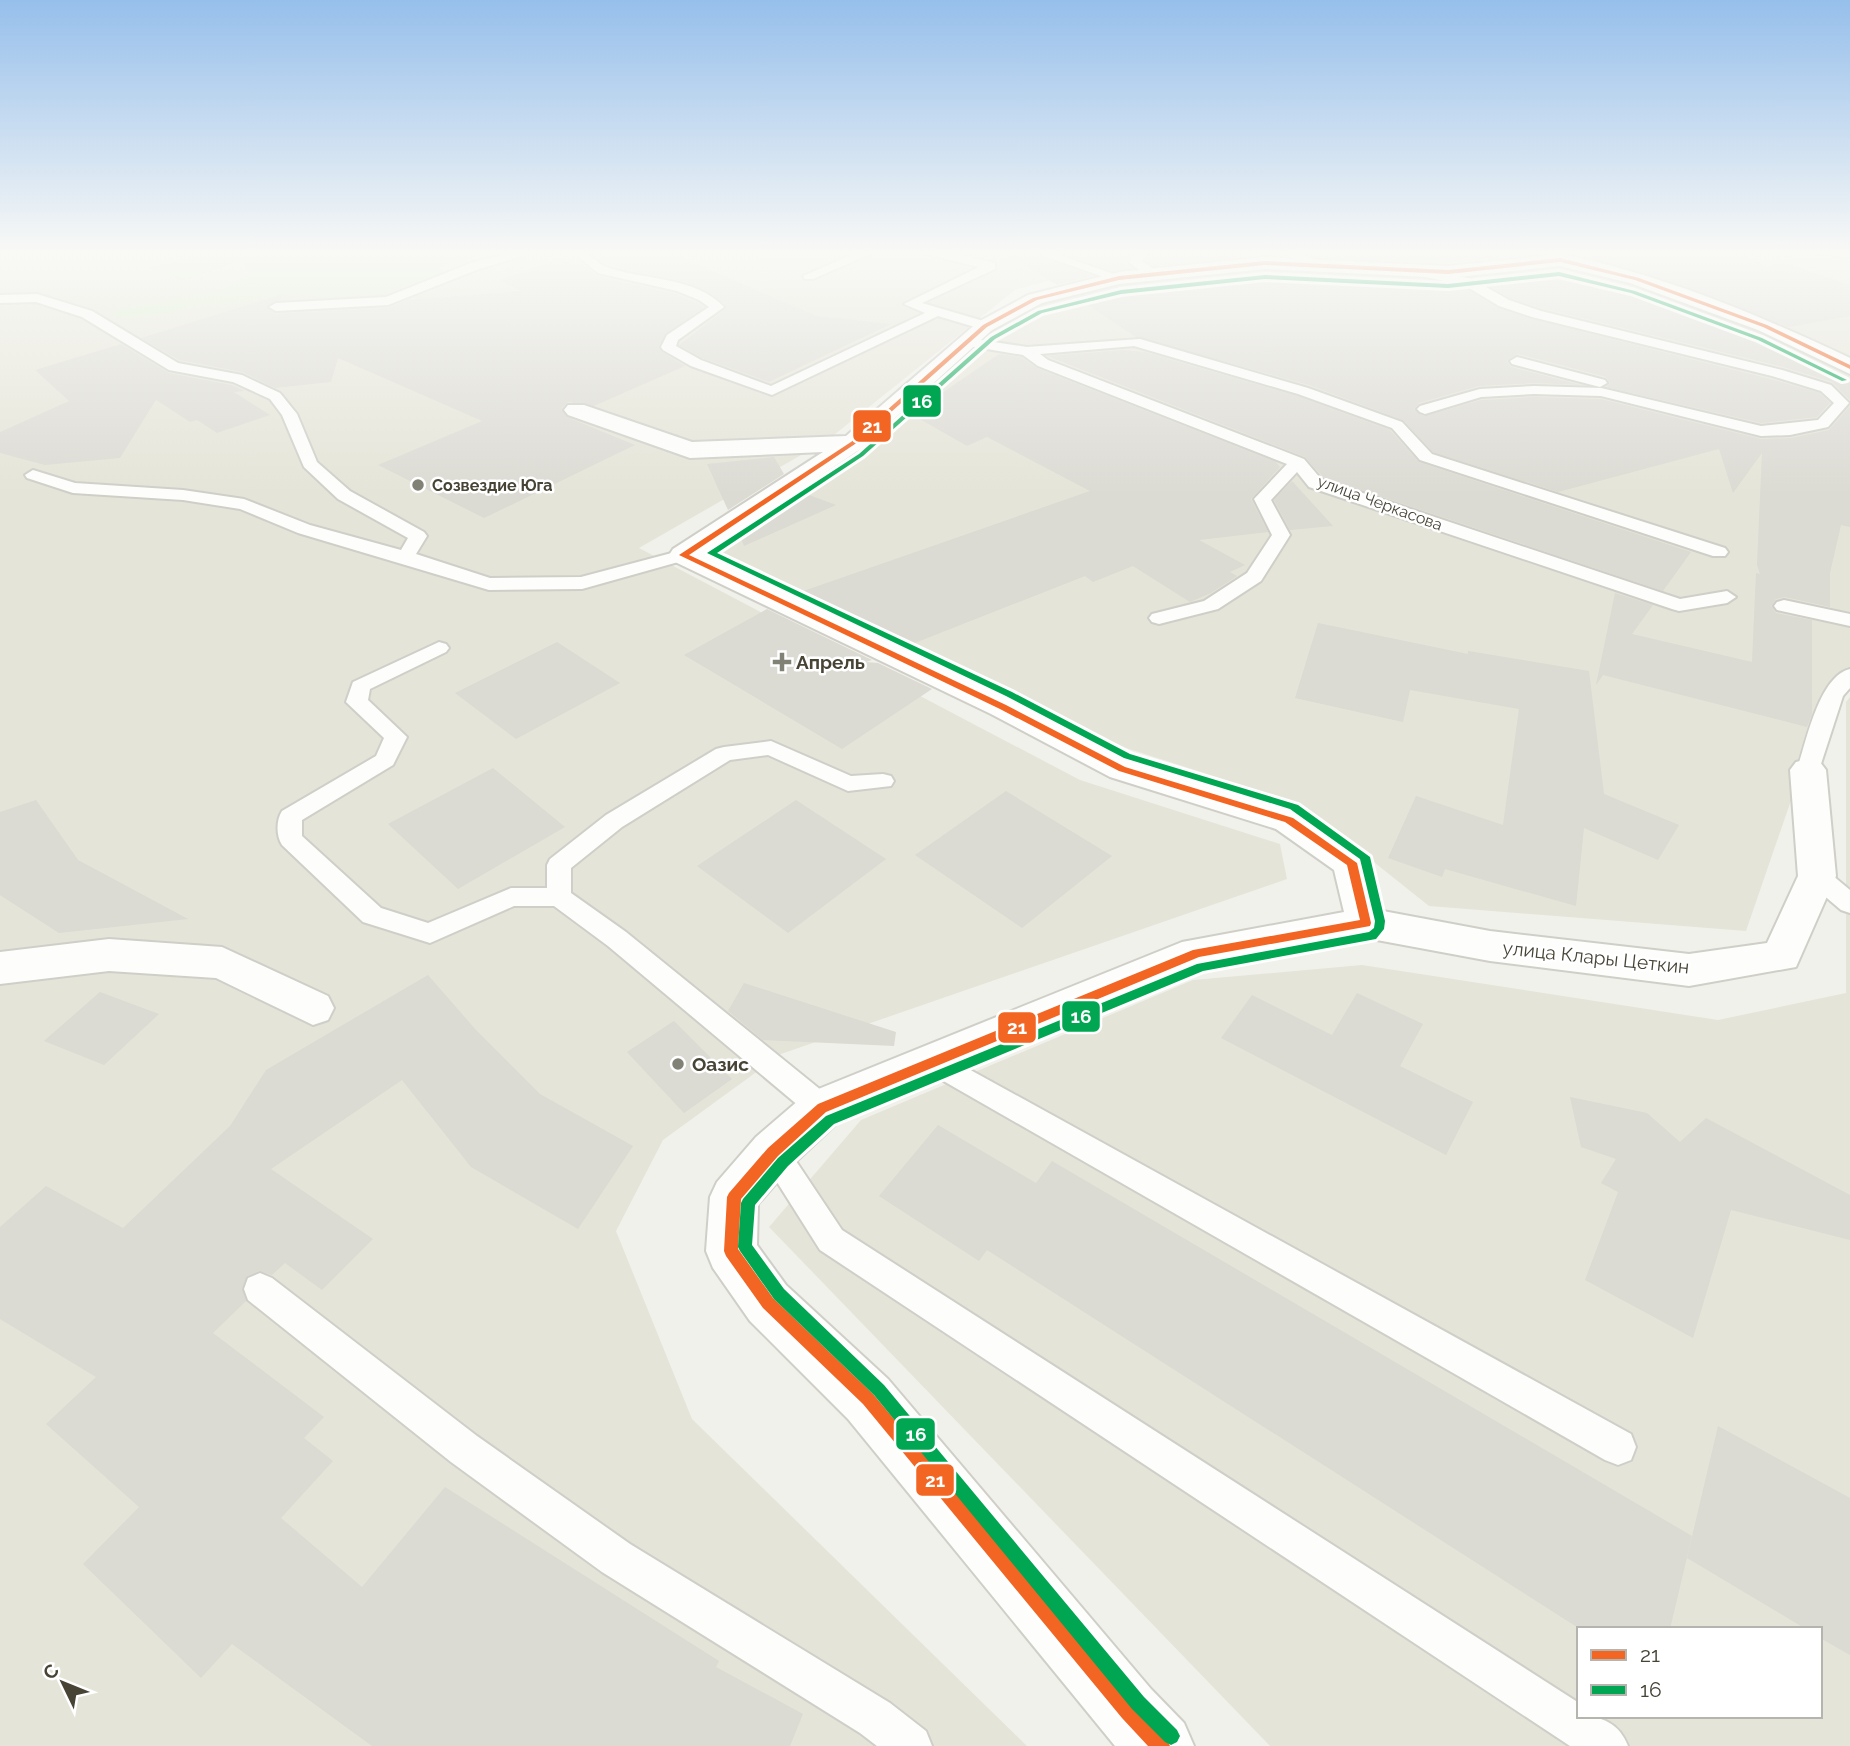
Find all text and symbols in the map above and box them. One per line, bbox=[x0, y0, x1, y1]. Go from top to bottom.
line badge: 16 bbox=[902, 384, 942, 418]
text: 16 bbox=[912, 390, 932, 412]
line badge: 21 bbox=[852, 409, 892, 443]
text: 21 bbox=[862, 415, 882, 437]
street label: улица Черкасова bbox=[1315, 472, 1445, 534]
place label: Созвездие Юга bbox=[432, 476, 552, 495]
marker: Созвездие Юга bbox=[410, 477, 426, 493]
place label: Апрель bbox=[796, 651, 865, 673]
marker: Апрель bbox=[774, 654, 790, 670]
street label: улица Клары Цеткин bbox=[1502, 936, 1690, 978]
line badge: 16 bbox=[1061, 1000, 1101, 1033]
text: 16 bbox=[1071, 1005, 1091, 1027]
line badge: 21 bbox=[997, 1011, 1037, 1044]
text: 21 bbox=[1007, 1016, 1027, 1038]
place label: Оазис bbox=[692, 1053, 749, 1075]
marker: Оазис bbox=[670, 1056, 686, 1072]
line badge: 16 bbox=[895, 1417, 936, 1451]
text: 16 bbox=[906, 1423, 926, 1445]
line badge: 21 bbox=[915, 1463, 955, 1497]
text: 21 bbox=[925, 1469, 945, 1491]
legend bbox=[1577, 1627, 1822, 1718]
text: 21 bbox=[1640, 1642, 1660, 1667]
north arrow bbox=[28, 1648, 98, 1718]
text: С bbox=[38, 1659, 63, 1684]
text: 16 bbox=[1640, 1677, 1662, 1702]

